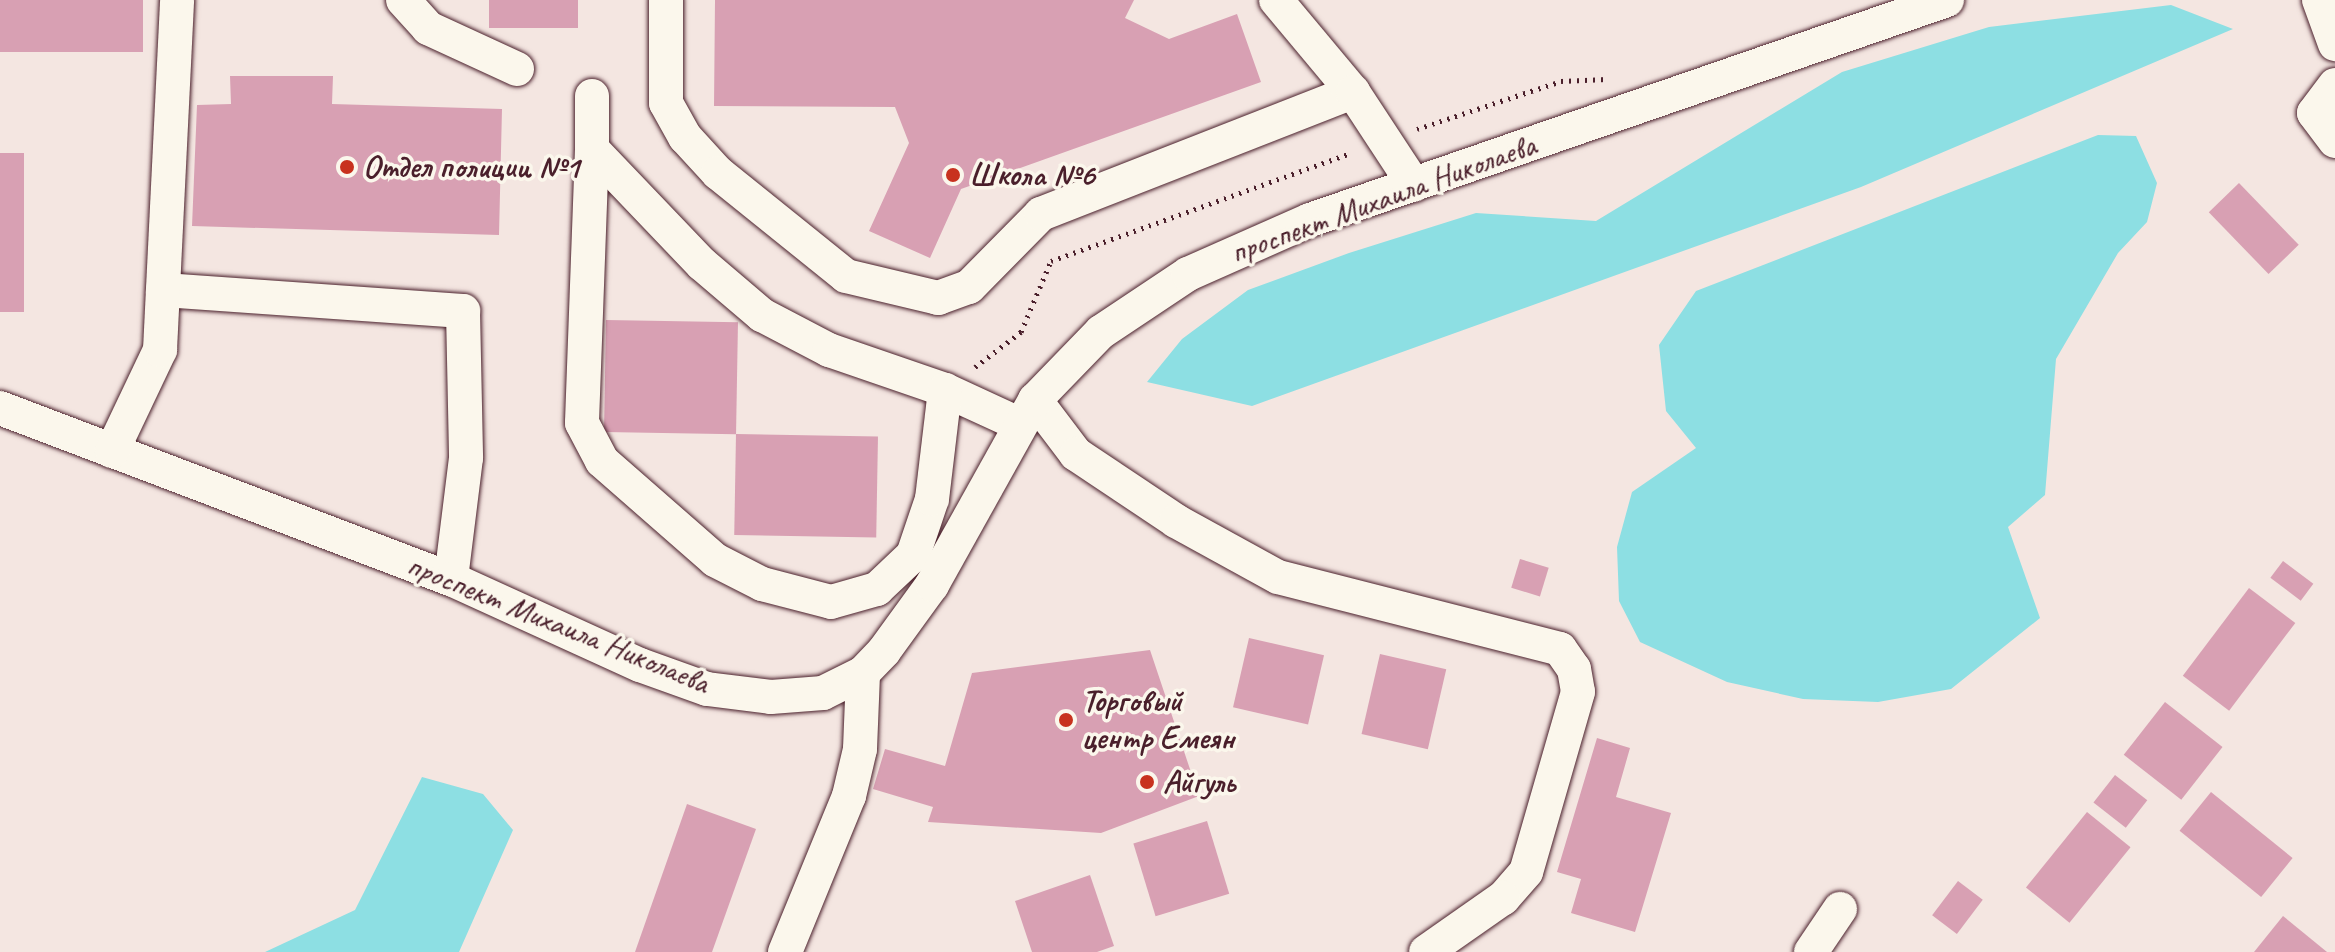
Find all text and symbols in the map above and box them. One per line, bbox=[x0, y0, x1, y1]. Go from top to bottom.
street label: проспект Михаила Николаева bbox=[1227, 127, 1539, 271]
place label: Отдел полиции №1 bbox=[363, 148, 578, 186]
place label: Школа №6 bbox=[969, 156, 1095, 194]
marker: Отдел полиции №1 bbox=[338, 158, 356, 176]
marker: Школа №6 bbox=[944, 166, 962, 184]
street label: проспект Михаила Николаева bbox=[403, 547, 713, 701]
place label: Торговый центр Емеян bbox=[1082, 683, 1231, 758]
marker: Торговый центр Емеян bbox=[1057, 711, 1075, 729]
place label: Айгуль bbox=[1163, 763, 1235, 801]
marker: Айгуль bbox=[1138, 773, 1156, 791]

